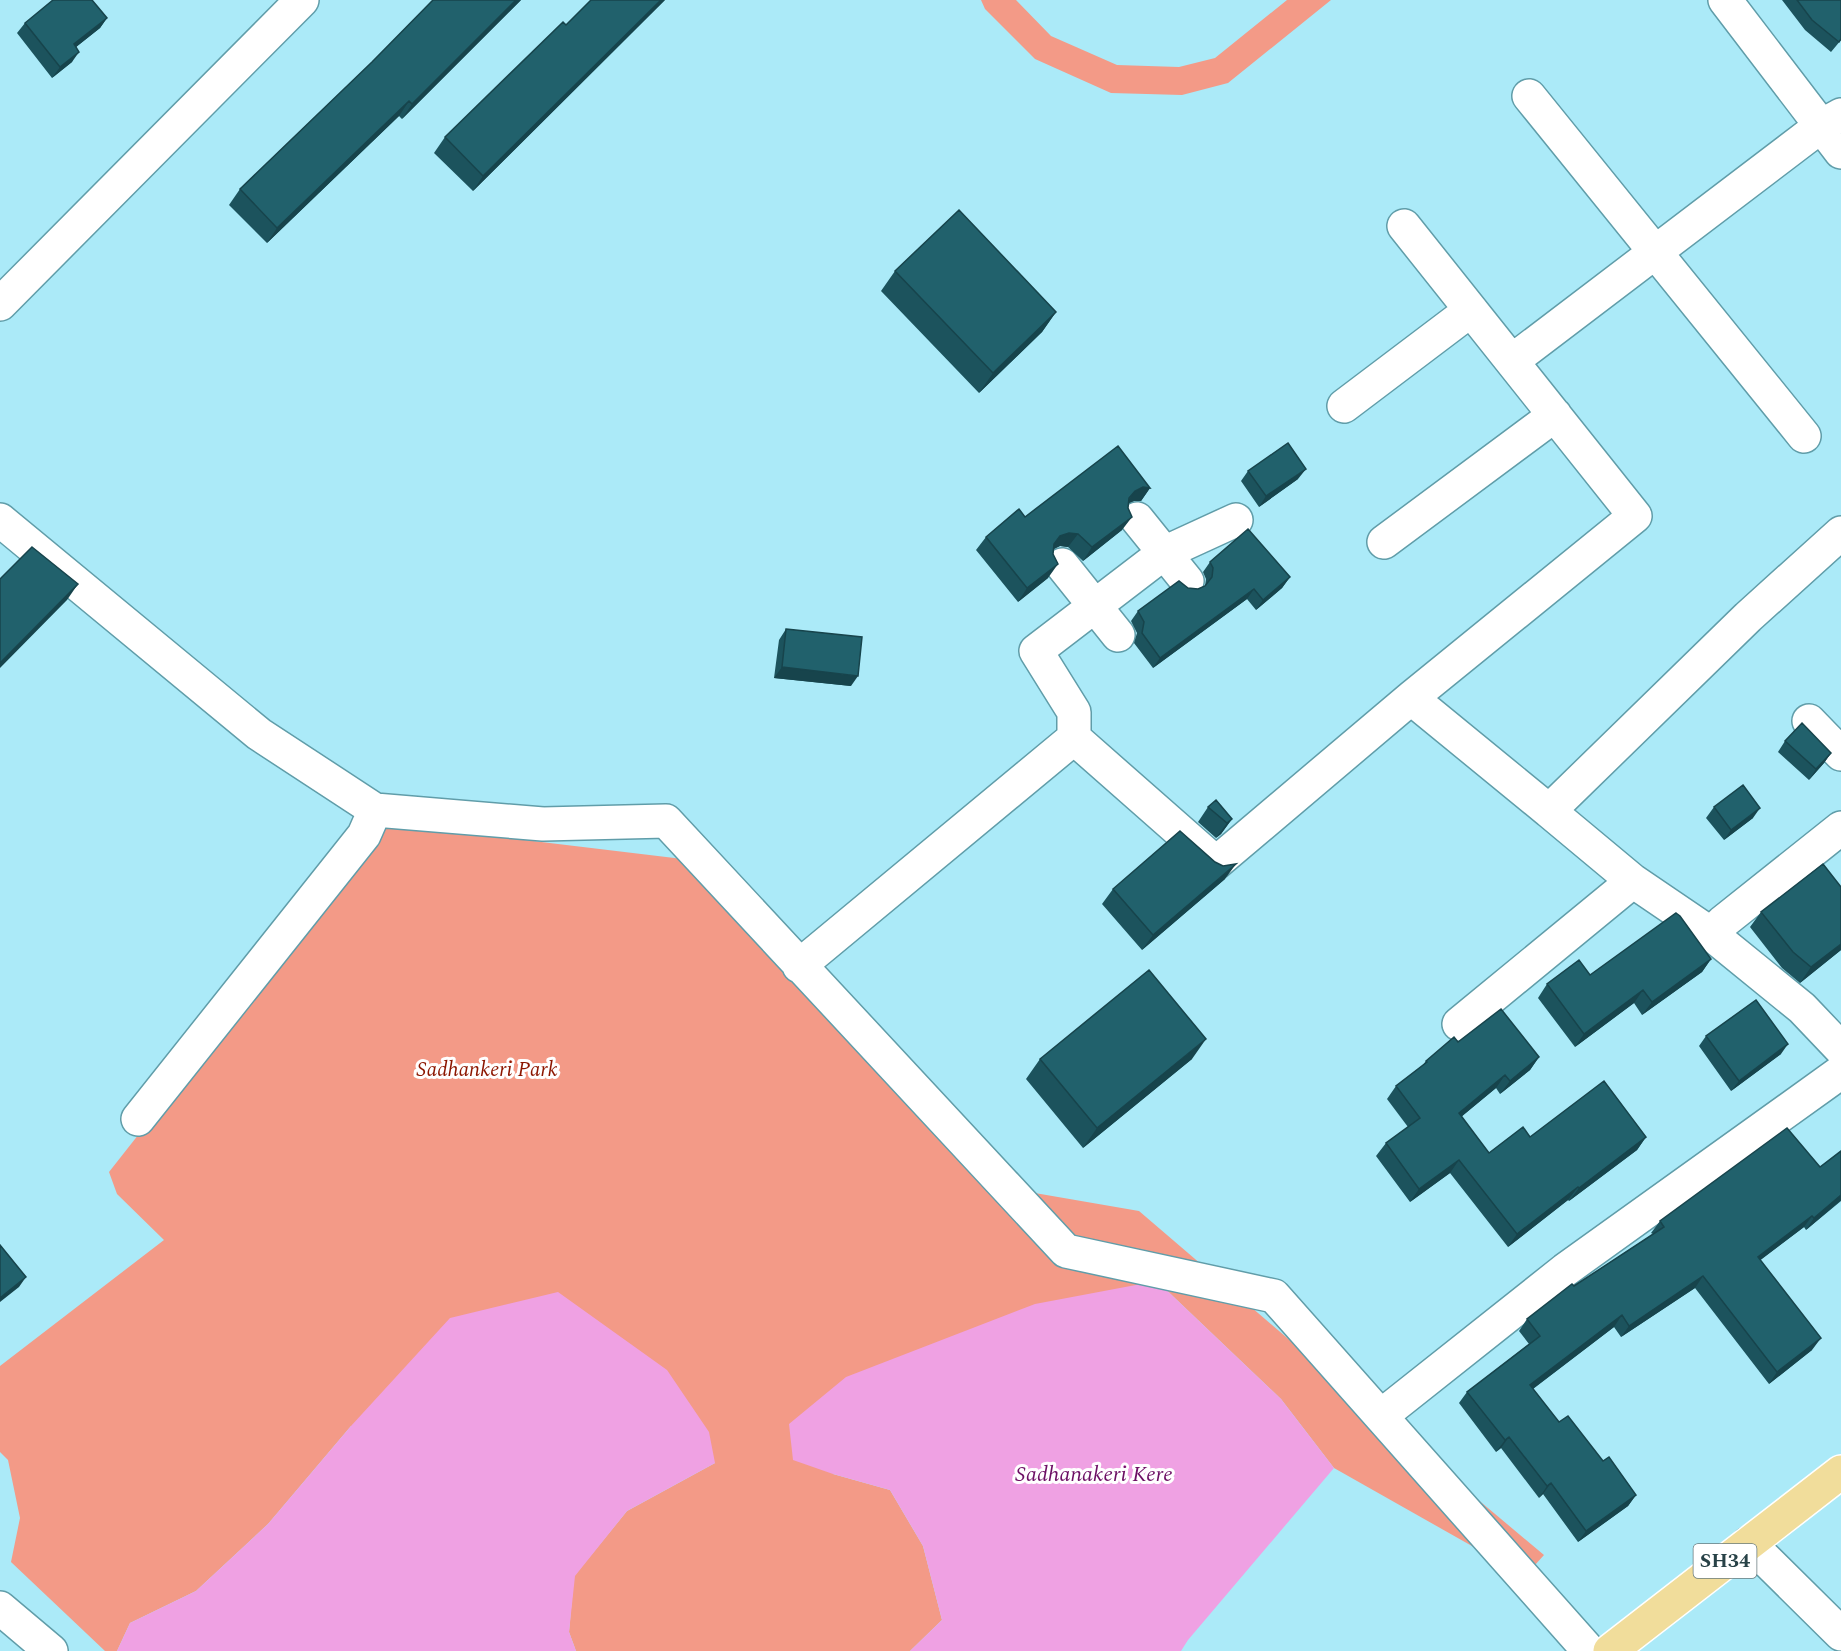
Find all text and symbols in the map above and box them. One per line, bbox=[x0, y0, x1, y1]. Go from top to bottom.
park label: Sadhankeri Park bbox=[416, 1054, 558, 1086]
water label: Sadhanakeri Kere bbox=[1015, 1458, 1173, 1491]
road number: SH34 bbox=[1694, 1544, 1756, 1578]

